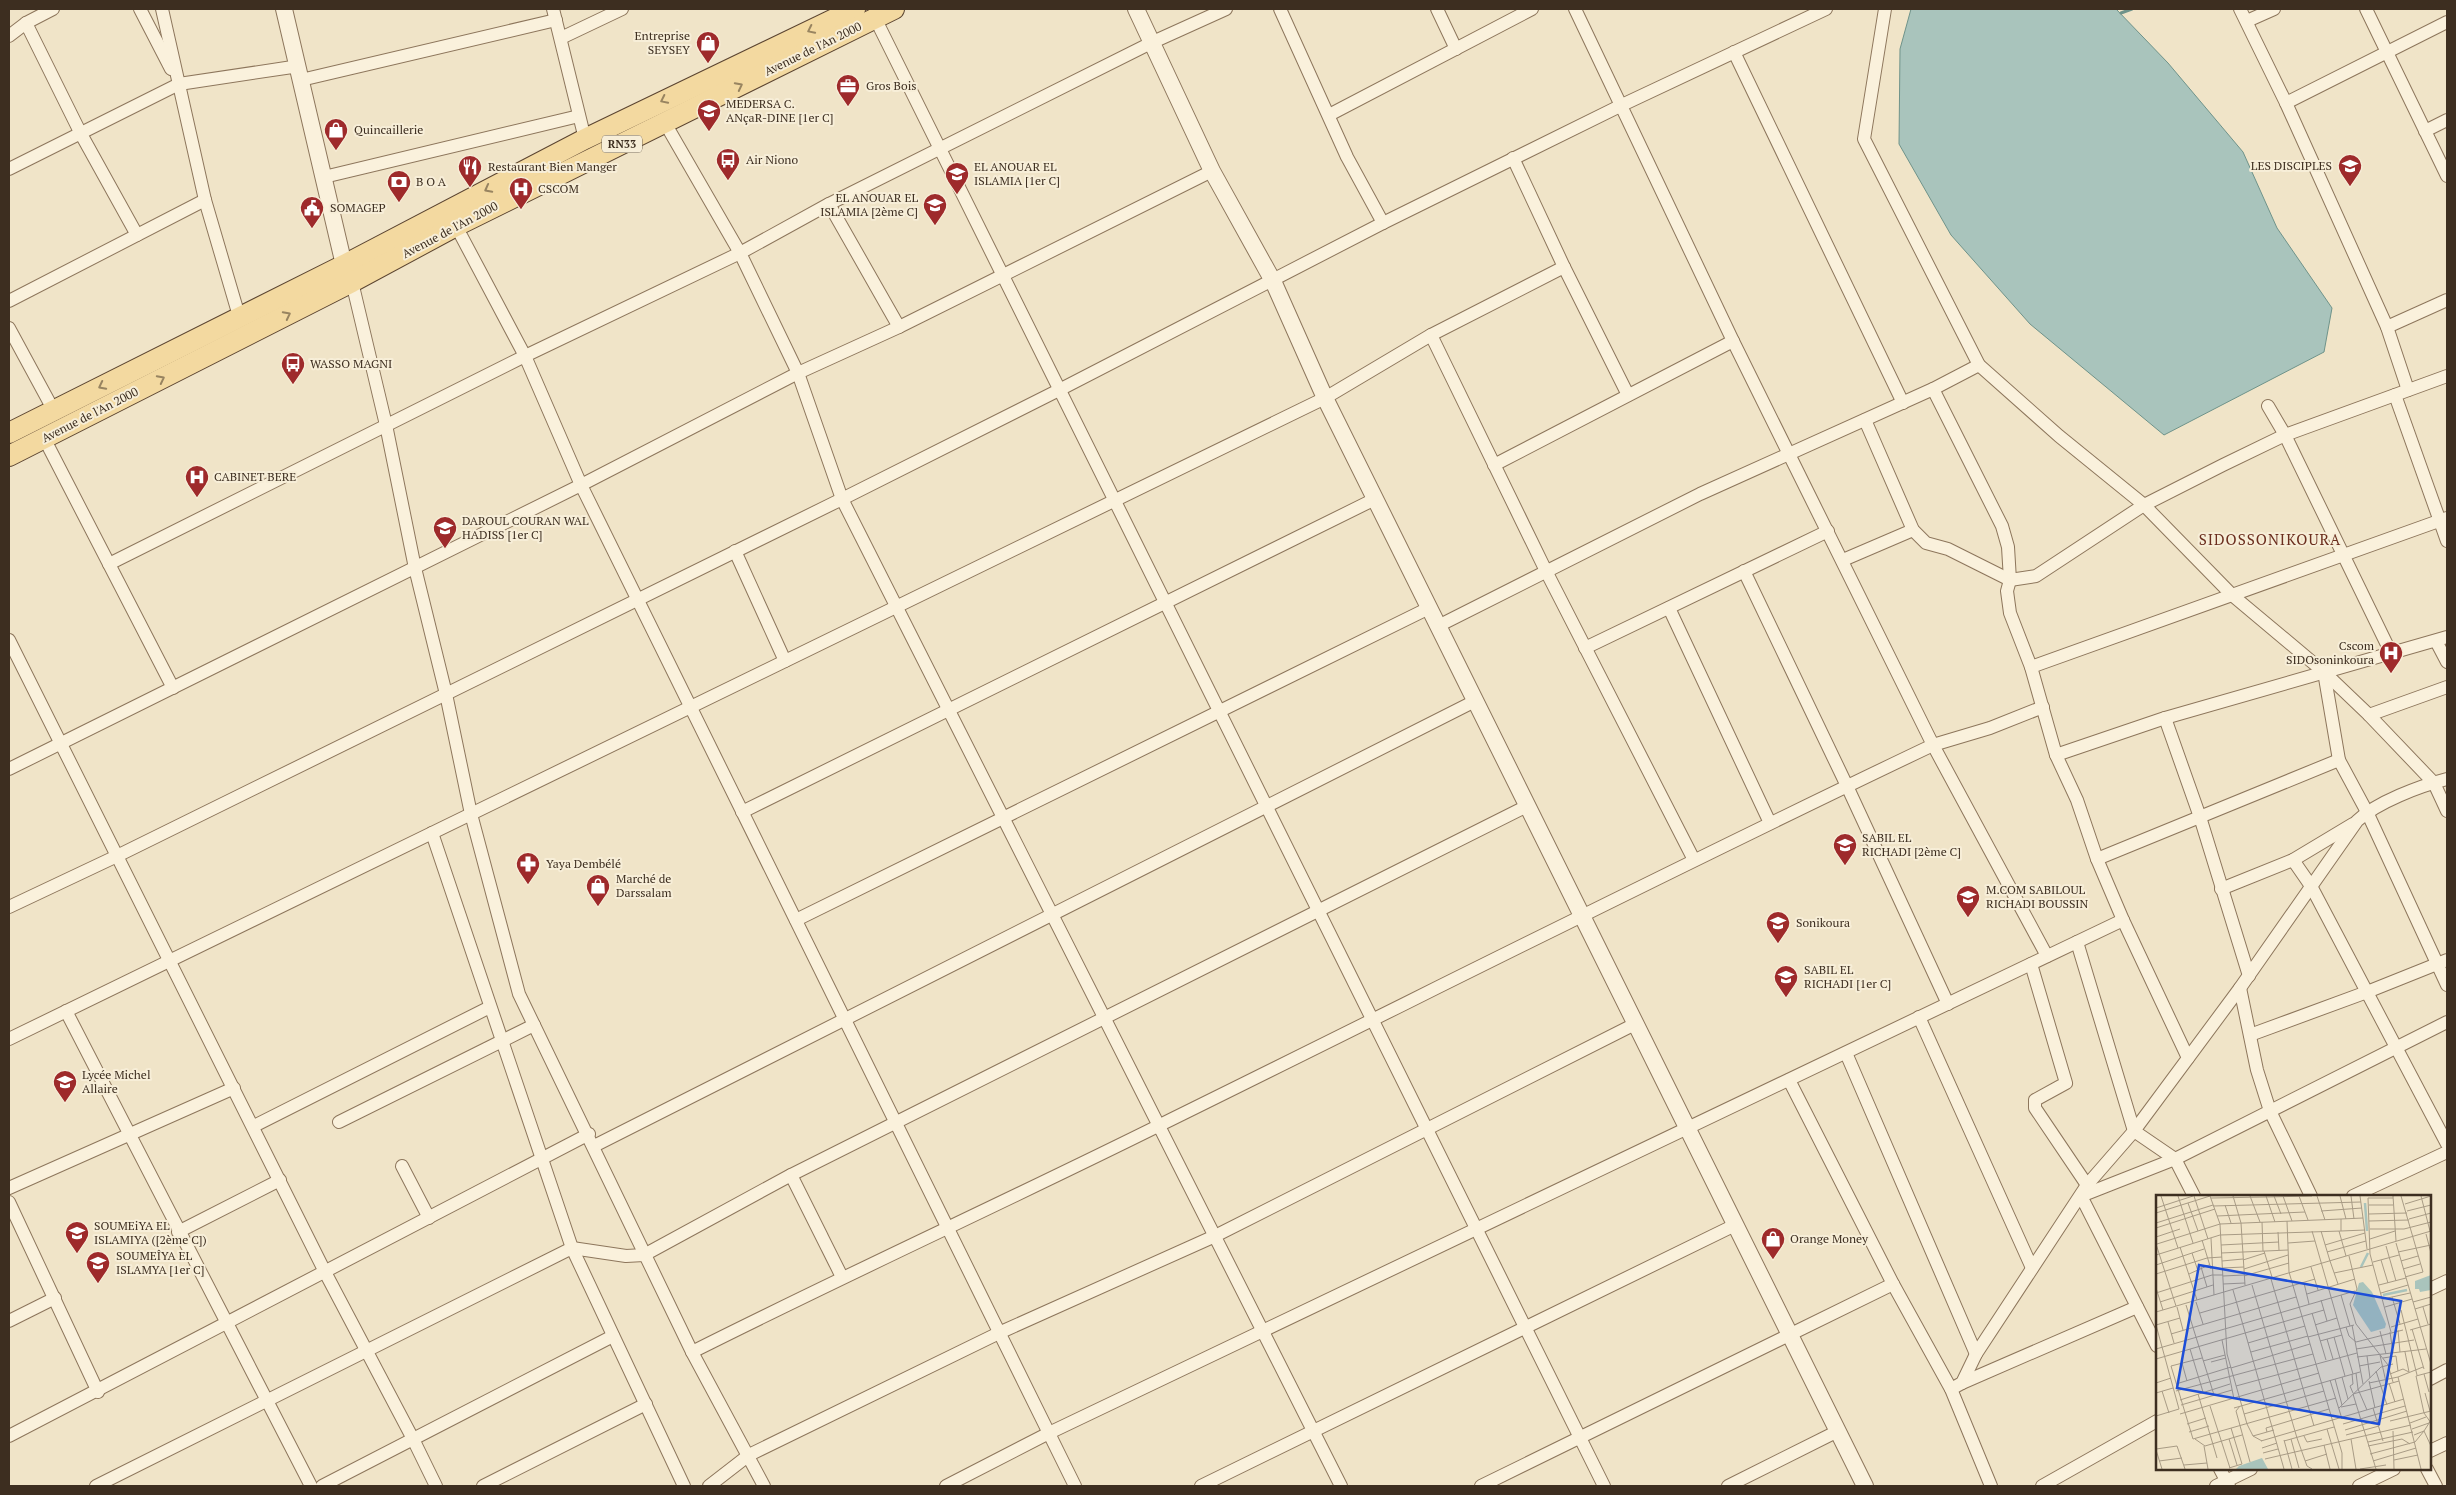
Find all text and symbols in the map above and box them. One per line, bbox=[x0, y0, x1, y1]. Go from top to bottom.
street label: Avenue de l'An 2000 bbox=[762, 18, 864, 79]
one-way arrow bbox=[807, 24, 816, 34]
place label: Entreprise SEYSEY bbox=[635, 28, 690, 57]
shop icon: Entreprise SEYSEY bbox=[695, 30, 721, 64]
office icon: Gros Bois bbox=[835, 73, 861, 107]
place label: Gros Bois bbox=[866, 78, 916, 93]
one-way arrow bbox=[734, 82, 743, 92]
one-way arrow bbox=[661, 94, 670, 104]
place label: MEDERSA C. ANçaR-DINE [1er C] bbox=[726, 96, 833, 125]
school or university icon: MEDERSA C. ANçaR-DINE [1er C] bbox=[696, 98, 722, 132]
shop icon: Quincaillerie bbox=[323, 117, 349, 151]
place label: Quincaillerie bbox=[354, 122, 423, 137]
road number: RN33 bbox=[602, 136, 642, 152]
bus stop icon: Air Niono bbox=[715, 147, 741, 181]
place label: Air Niono bbox=[746, 152, 798, 167]
school or university icon: LES DISCIPLES bbox=[2337, 153, 2363, 187]
restaurant icon: Restaurant Bien Manger bbox=[457, 154, 483, 188]
place label: LES DISCIPLES bbox=[2251, 158, 2332, 173]
place label: Restaurant Bien Manger bbox=[488, 159, 617, 174]
place label: EL ANOUAR EL ISLAMIA [1er C] bbox=[974, 159, 1060, 188]
school or university icon: EL ANOUAR EL ISLAMIA [1er C] bbox=[944, 161, 970, 195]
bank icon: B O A bbox=[386, 169, 412, 203]
place label: B O A bbox=[416, 174, 447, 189]
hospital icon: CSCOM bbox=[508, 176, 534, 210]
place label: CSCOM bbox=[538, 181, 579, 196]
one-way arrow bbox=[484, 183, 493, 193]
place label: EL ANOUAR EL ISLAMIA [2ème C] bbox=[820, 190, 918, 219]
school or university icon: EL ANOUAR EL ISLAMIA [2ème C] bbox=[922, 192, 948, 226]
public building icon: SOMAGEP bbox=[299, 195, 325, 229]
street label: Avenue de l'An 2000 bbox=[399, 198, 500, 261]
place label: SOMAGEP bbox=[330, 200, 386, 215]
one-way arrow bbox=[282, 311, 291, 321]
bus stop icon: WASSO MAGNI bbox=[280, 351, 306, 385]
place label: WASSO MAGNI bbox=[310, 356, 392, 371]
one-way arrow bbox=[156, 375, 165, 385]
one-way arrow bbox=[98, 380, 107, 390]
street label: Avenue de l'An 2000 bbox=[39, 384, 141, 445]
hospital icon: CABINET BERE bbox=[184, 464, 210, 498]
place label: CABINET BERE bbox=[214, 469, 296, 484]
place label: DAROUL COURAN WAL HADISS [1er C] bbox=[462, 513, 589, 542]
school or university icon: DAROUL COURAN WAL HADISS [1er C] bbox=[432, 515, 458, 549]
district label: SIDOSSONIKOURA bbox=[2199, 529, 2341, 549]
place label: Cscom SIDOsoninkoura bbox=[2286, 638, 2375, 667]
hospital icon: Cscom SIDOsoninkoura bbox=[2378, 640, 2404, 674]
place label: SABIL EL RICHADI [2ème C] bbox=[1862, 830, 1961, 859]
school or university icon: SABIL EL RICHADI [2ème C] bbox=[1832, 832, 1858, 866]
pharmacy icon: Yaya Dembélé bbox=[515, 851, 541, 885]
place label: Yaya Dembélé bbox=[546, 856, 621, 871]
place label: Marché de Darssalam bbox=[616, 871, 672, 900]
shop icon: Marché de Darssalam bbox=[585, 873, 611, 907]
place label: M.COM SABILOUL RICHADI BOUSSIN bbox=[1986, 882, 2089, 911]
school or university icon: M.COM SABILOUL RICHADI BOUSSIN bbox=[1955, 884, 1981, 918]
school or university icon: Sonikoura bbox=[1765, 910, 1791, 944]
place label: Sonikoura bbox=[1796, 915, 1850, 930]
place label: SABIL EL RICHADI [1er C] bbox=[1804, 962, 1891, 991]
school or university icon: SABIL EL RICHADI [1er C] bbox=[1773, 964, 1799, 998]
place label: Lycée Michel Allaire bbox=[82, 1067, 151, 1096]
school or university icon: Lycée Michel Allaire bbox=[52, 1069, 78, 1103]
inset map bbox=[2156, 1195, 2431, 1470]
place label: SOUMEiYA EL ISLAMIYA ([2ème C]) bbox=[94, 1218, 207, 1247]
school or university icon: SOUMEiYA EL ISLAMIYA ([2ème C]) bbox=[64, 1220, 90, 1254]
shop icon: Orange Money bbox=[1760, 1226, 1786, 1260]
place label: Orange Money bbox=[1790, 1231, 1869, 1246]
place label: SOUMEÎYA EL ISLAMYA [1er C] bbox=[116, 1248, 204, 1277]
school or university icon: SOUMEÎYA EL ISLAMYA [1er C] bbox=[85, 1250, 111, 1284]

